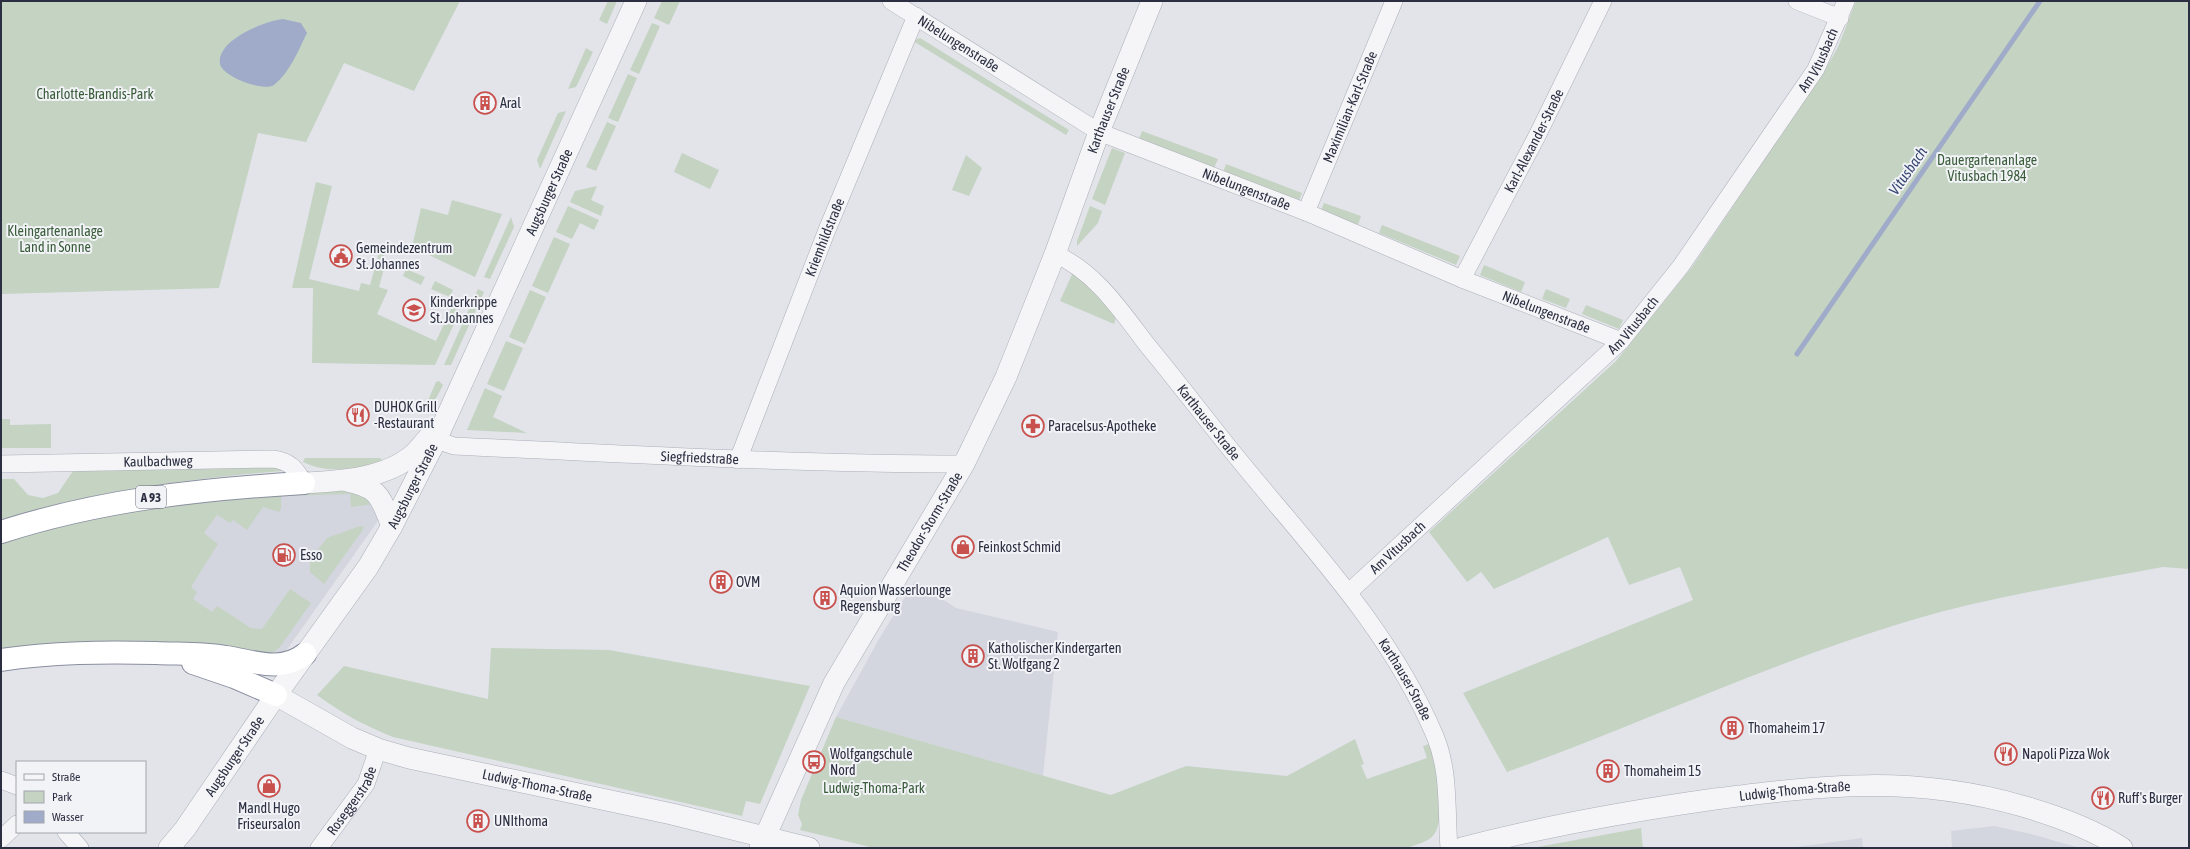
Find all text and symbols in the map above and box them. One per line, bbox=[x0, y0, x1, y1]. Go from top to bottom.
street label: Nibelungenstraße bbox=[915, 12, 1002, 75]
street label: Am Vitusbach bbox=[1795, 26, 1841, 95]
street label: Maximilian-Karl-Straße bbox=[1319, 49, 1380, 165]
street label: Karthauser Straße bbox=[1084, 64, 1133, 156]
park label: Charlotte-Brandis-Park bbox=[36, 86, 154, 102]
street label: Karl-Alexander-Straße bbox=[1501, 86, 1567, 195]
building icon: Aral bbox=[472, 90, 498, 116]
place label: Aral bbox=[500, 95, 521, 111]
water label: Vitusbach bbox=[1885, 143, 1930, 198]
street label: Augsburger Straße bbox=[522, 146, 576, 238]
park label: Dauergartenanlage Vitusbach 1984 bbox=[1937, 152, 2037, 184]
street label: Nibelungenstraße bbox=[1200, 165, 1293, 213]
street label: Kriemhildstraße bbox=[802, 196, 847, 279]
park label: Kleingartenanlage Land in Sonne bbox=[7, 223, 103, 255]
place label: Gemeindezentrum St. Johannes bbox=[356, 240, 452, 272]
public building icon: Gemeindezentrum St. Johannes bbox=[328, 243, 354, 269]
street label: Nibelungenstraße bbox=[1500, 288, 1593, 336]
street label: Am Vitusbach bbox=[1605, 293, 1662, 357]
place label: Kinderkrippe St. Johannes bbox=[430, 294, 497, 326]
school or university icon: Kinderkrippe St. Johannes bbox=[401, 297, 427, 323]
street label: Karthauser Straße bbox=[1174, 381, 1244, 463]
place label: DUHOK Grill -Restaurant bbox=[374, 399, 438, 431]
restaurant icon: DUHOK Grill -Restaurant bbox=[345, 402, 371, 428]
pharmacy icon: Paracelsus-Apotheke bbox=[1020, 413, 1046, 439]
place label: Paracelsus-Apotheke bbox=[1048, 418, 1156, 434]
street label: Augsburger Straße bbox=[384, 441, 441, 531]
street label: Siegfriedstraße bbox=[660, 448, 739, 467]
street label: Kaulbachweg bbox=[123, 452, 193, 470]
street label: Theodor-Storm-Straße bbox=[894, 469, 965, 575]
road number: A 93 bbox=[136, 486, 166, 508]
street label: Am Vitusbach bbox=[1366, 518, 1429, 577]
shop icon: Feinkost Schmid bbox=[950, 534, 976, 560]
place label: Feinkost Schmid bbox=[978, 539, 1061, 555]
fuel station icon: Esso bbox=[271, 542, 297, 568]
place label: Esso bbox=[300, 547, 322, 563]
building icon: OVM bbox=[708, 569, 734, 595]
place label: OVM bbox=[736, 574, 760, 590]
place label: Aquion Wasserlounge Regensburg bbox=[840, 582, 951, 614]
building icon: Aquion Wasserlounge Regensburg bbox=[812, 585, 838, 611]
street label: Karthauser Straße bbox=[1375, 635, 1435, 723]
place label: Katholischer Kindergarten St. Wolfgang 2 bbox=[988, 640, 1122, 672]
building icon: Katholischer Kindergarten St. Wolfgang 2 bbox=[960, 643, 986, 669]
street label: Augsburger Straße bbox=[202, 713, 267, 799]
building icon: Thomaheim 17 bbox=[1719, 715, 1745, 741]
place label: Thomaheim 17 bbox=[1748, 720, 1825, 736]
restaurant icon: Napoli Pizza Wok bbox=[1993, 741, 2019, 767]
place label: Wolfgangschule Nord bbox=[830, 746, 913, 778]
place label: Napoli Pizza Wok bbox=[2022, 746, 2110, 762]
bus stop icon: Wolfgangschule Nord bbox=[801, 749, 827, 775]
building icon: Thomaheim 15 bbox=[1595, 758, 1621, 784]
legend bbox=[16, 761, 146, 833]
place label: Thomaheim 15 bbox=[1624, 763, 1701, 779]
street label: Roseggerstraße bbox=[323, 764, 379, 838]
street label: Ludwig-Thoma-Straße bbox=[481, 766, 594, 805]
text: Straße bbox=[52, 770, 80, 784]
shop icon: Mandl Hugo Friseursalon bbox=[256, 773, 282, 799]
street label: Ludwig-Thoma-Straße bbox=[1738, 778, 1851, 804]
park label: Ludwig-Thoma-Park bbox=[823, 780, 925, 796]
restaurant icon: Ruff's Burger bbox=[2090, 785, 2116, 811]
text: Park bbox=[52, 790, 73, 804]
place label: Ruff's Burger bbox=[2118, 790, 2183, 806]
place label: Mandl Hugo Friseursalon bbox=[237, 800, 301, 832]
building icon: UNIthoma bbox=[465, 808, 491, 834]
text: Wasser bbox=[52, 810, 84, 824]
place label: UNIthoma bbox=[494, 813, 548, 829]

